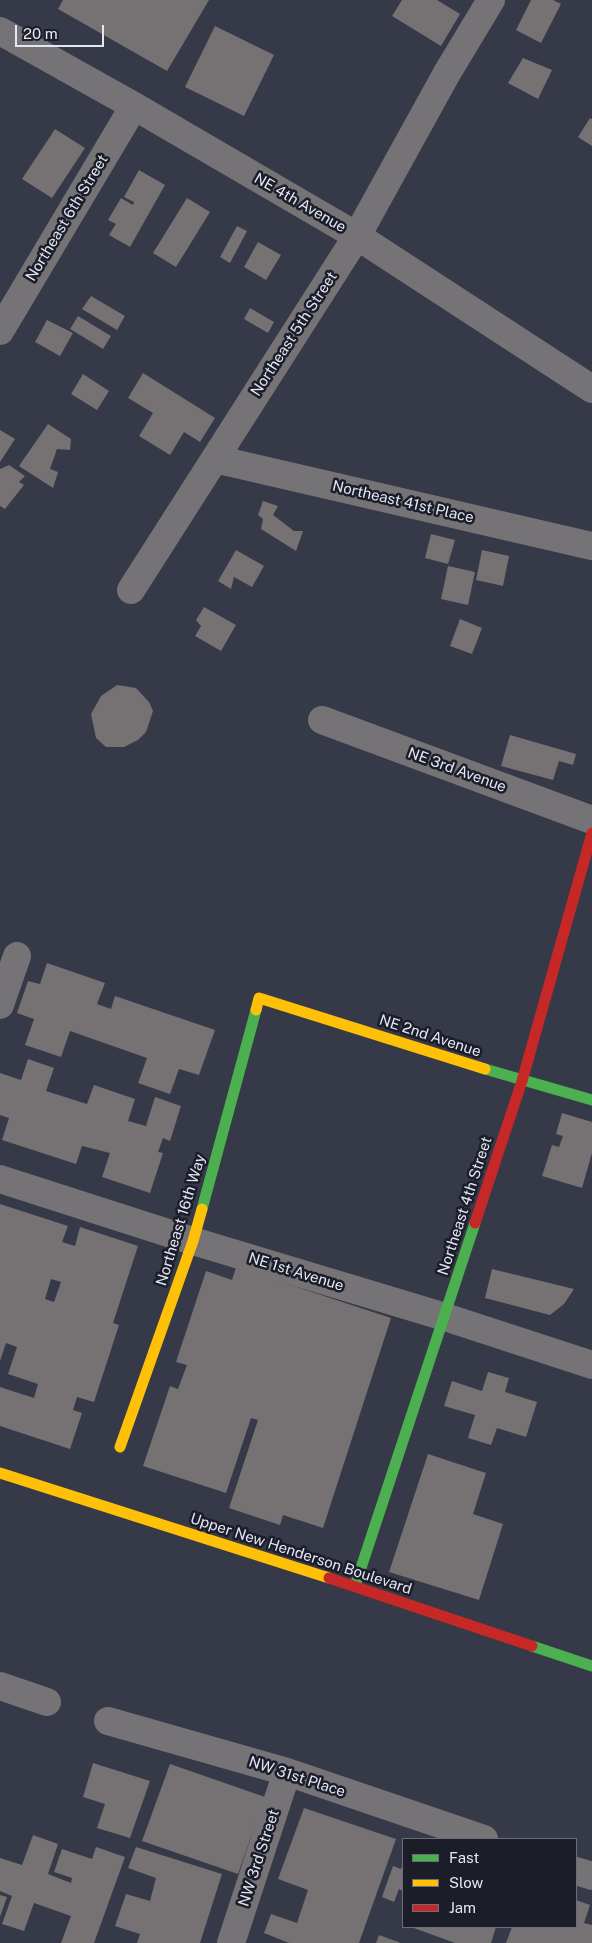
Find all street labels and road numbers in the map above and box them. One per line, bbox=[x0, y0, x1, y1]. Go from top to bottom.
street label: Northeast 6th Street bbox=[22, 151, 112, 285]
street label: NE 4th Avenue bbox=[251, 169, 349, 237]
street label: Northeast 5th Street bbox=[247, 268, 341, 400]
street label: Northeast 41st Place bbox=[330, 477, 476, 527]
street label: NE 3rd Avenue bbox=[405, 744, 509, 796]
street label: NE 2nd Avenue bbox=[377, 1011, 483, 1061]
street label: Northeast 4th Street bbox=[434, 1134, 496, 1278]
street label: Northeast 16th Way bbox=[152, 1152, 210, 1288]
street label: NE 1st Avenue bbox=[246, 1249, 346, 1295]
street label: Upper New Henderson Boulevard bbox=[188, 1510, 414, 1598]
street label: NW 31st Place bbox=[246, 1753, 348, 1801]
street label: NW 3rd Street bbox=[235, 1807, 283, 1909]

